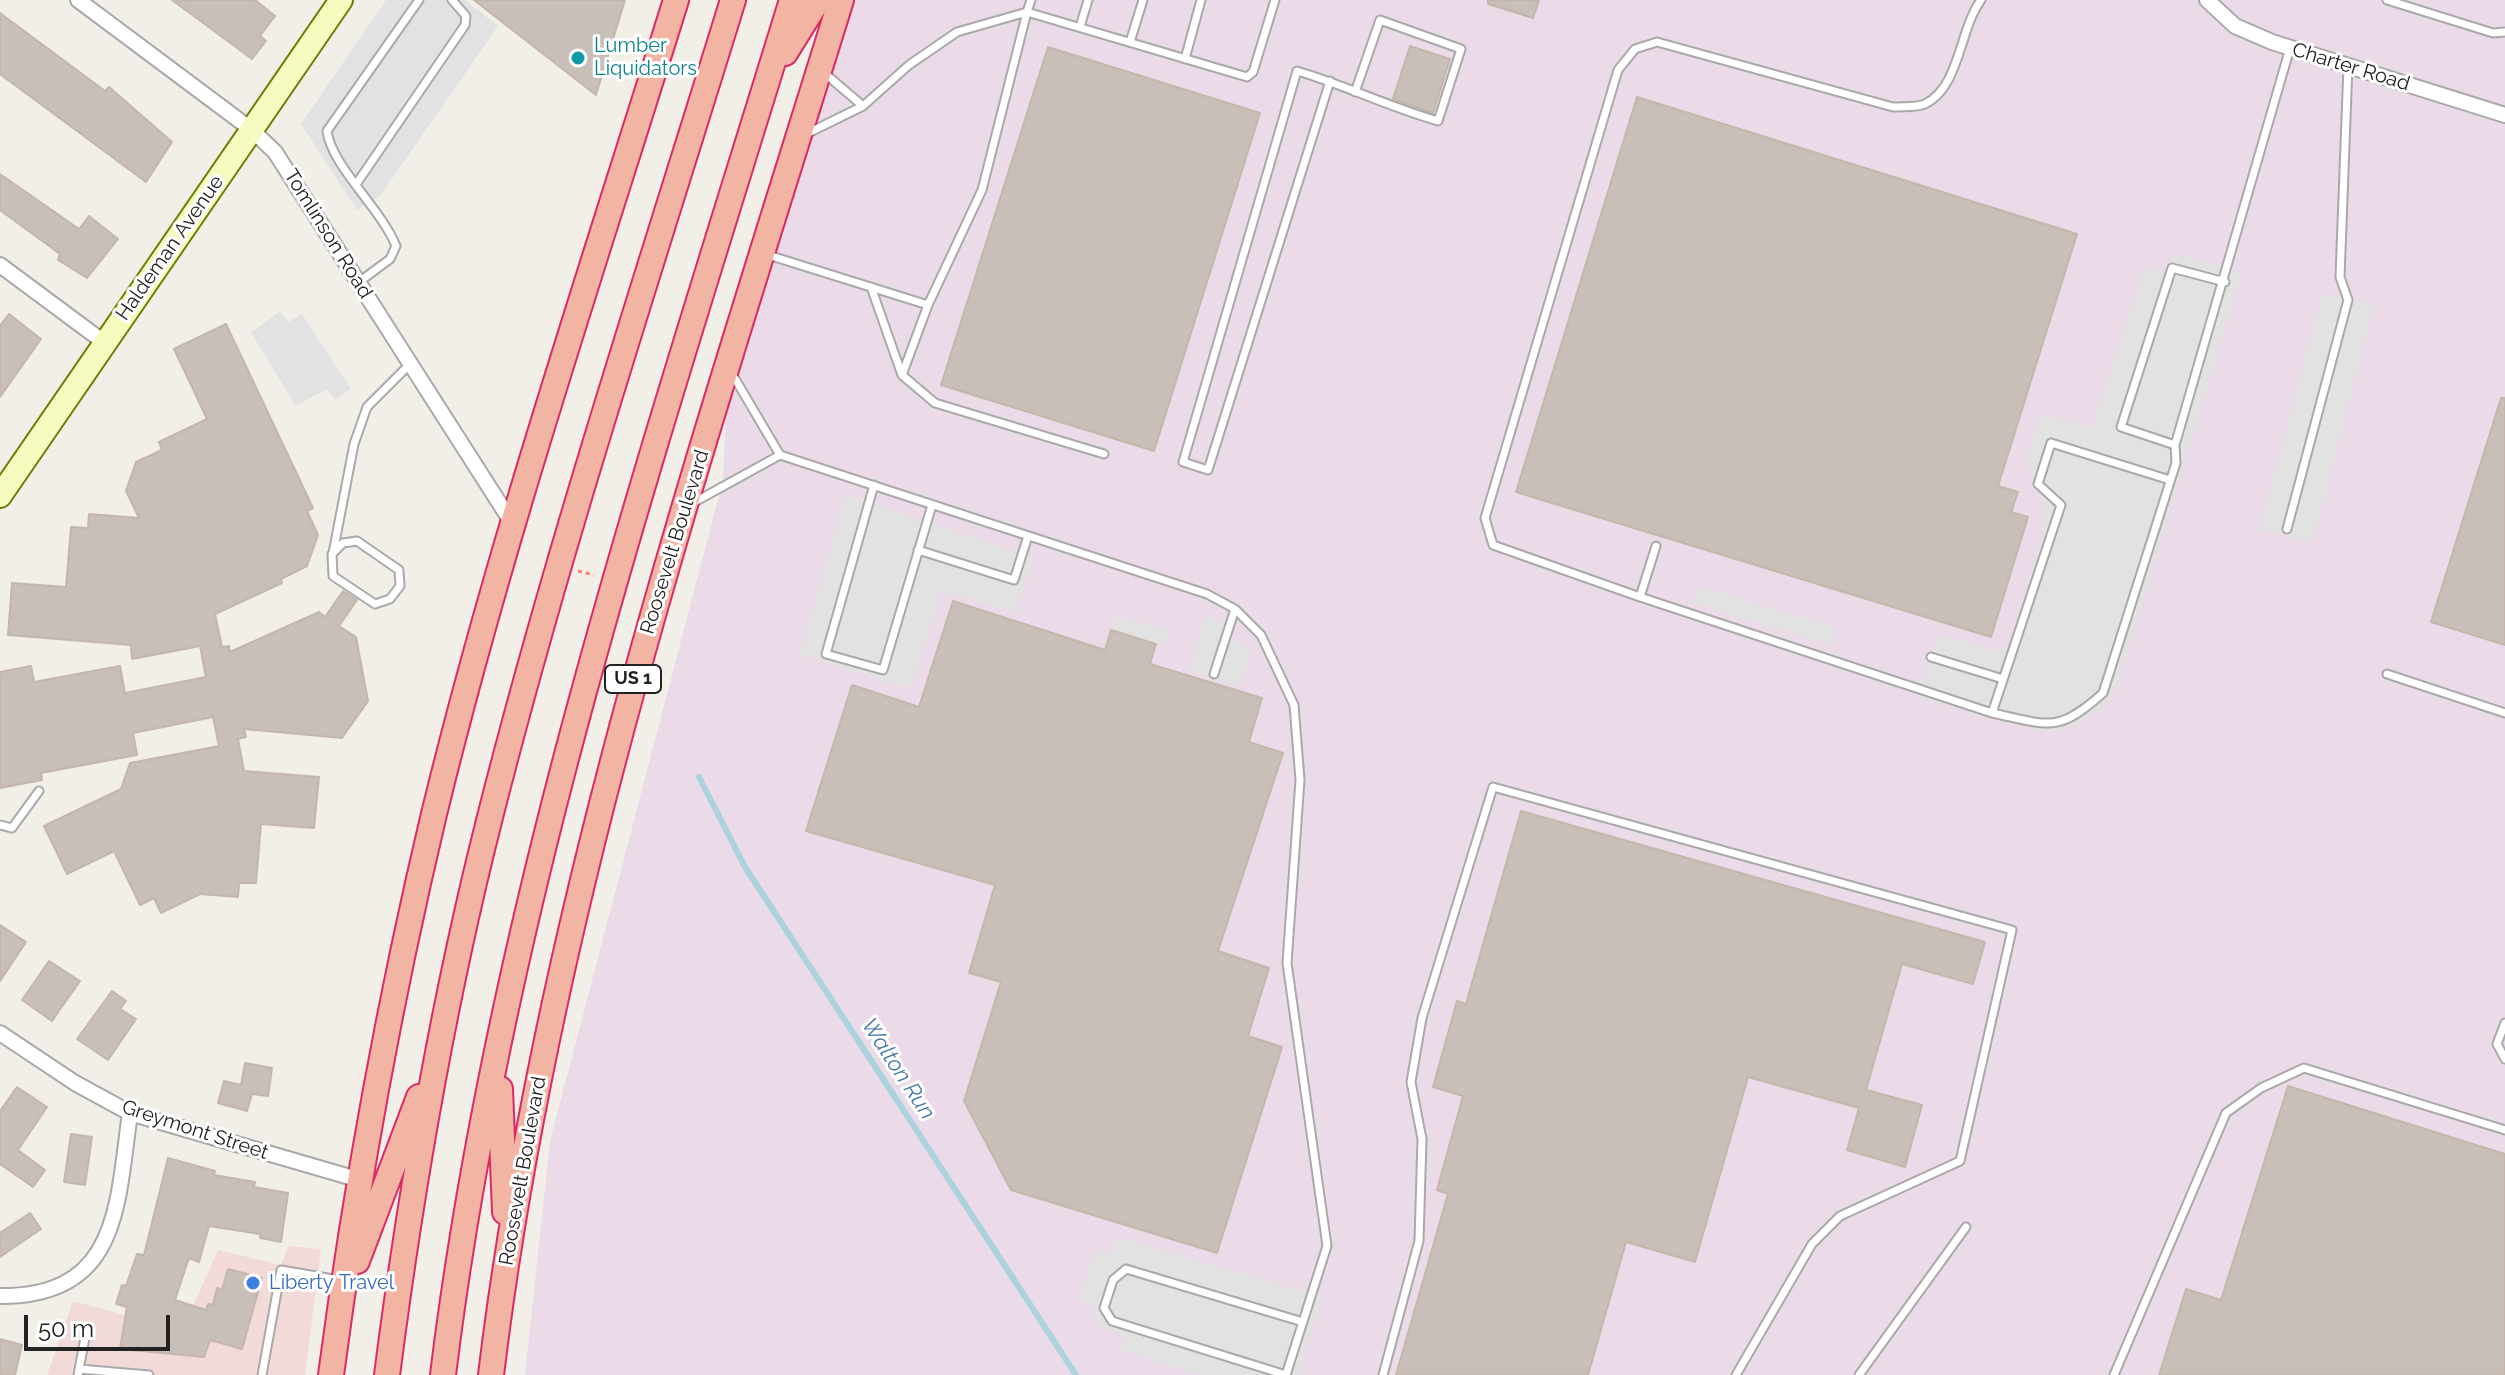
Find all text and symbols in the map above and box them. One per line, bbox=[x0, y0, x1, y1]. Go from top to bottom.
place label: Lumber Liquidators bbox=[594, 34, 697, 81]
street label: Charter Road bbox=[2289, 38, 2413, 96]
marker: Lumber Liquidators bbox=[569, 49, 587, 67]
street label: Tomlinson Road bbox=[279, 165, 377, 303]
street label: Haldeman Avenue bbox=[111, 171, 229, 325]
street label: Roosevelt Boulevard bbox=[636, 447, 714, 637]
road number: US 1 bbox=[605, 665, 661, 693]
water label: Walton Run bbox=[856, 1013, 940, 1125]
street label: Roosevelt Boulevard bbox=[495, 1075, 551, 1267]
street label: Greymont Street bbox=[119, 1095, 271, 1165]
place label: Liberty Travel bbox=[269, 1271, 394, 1295]
marker: Liberty Travel bbox=[244, 1274, 262, 1292]
scale bar bbox=[28, 1299, 174, 1349]
text: 50 m bbox=[38, 1314, 94, 1343]

